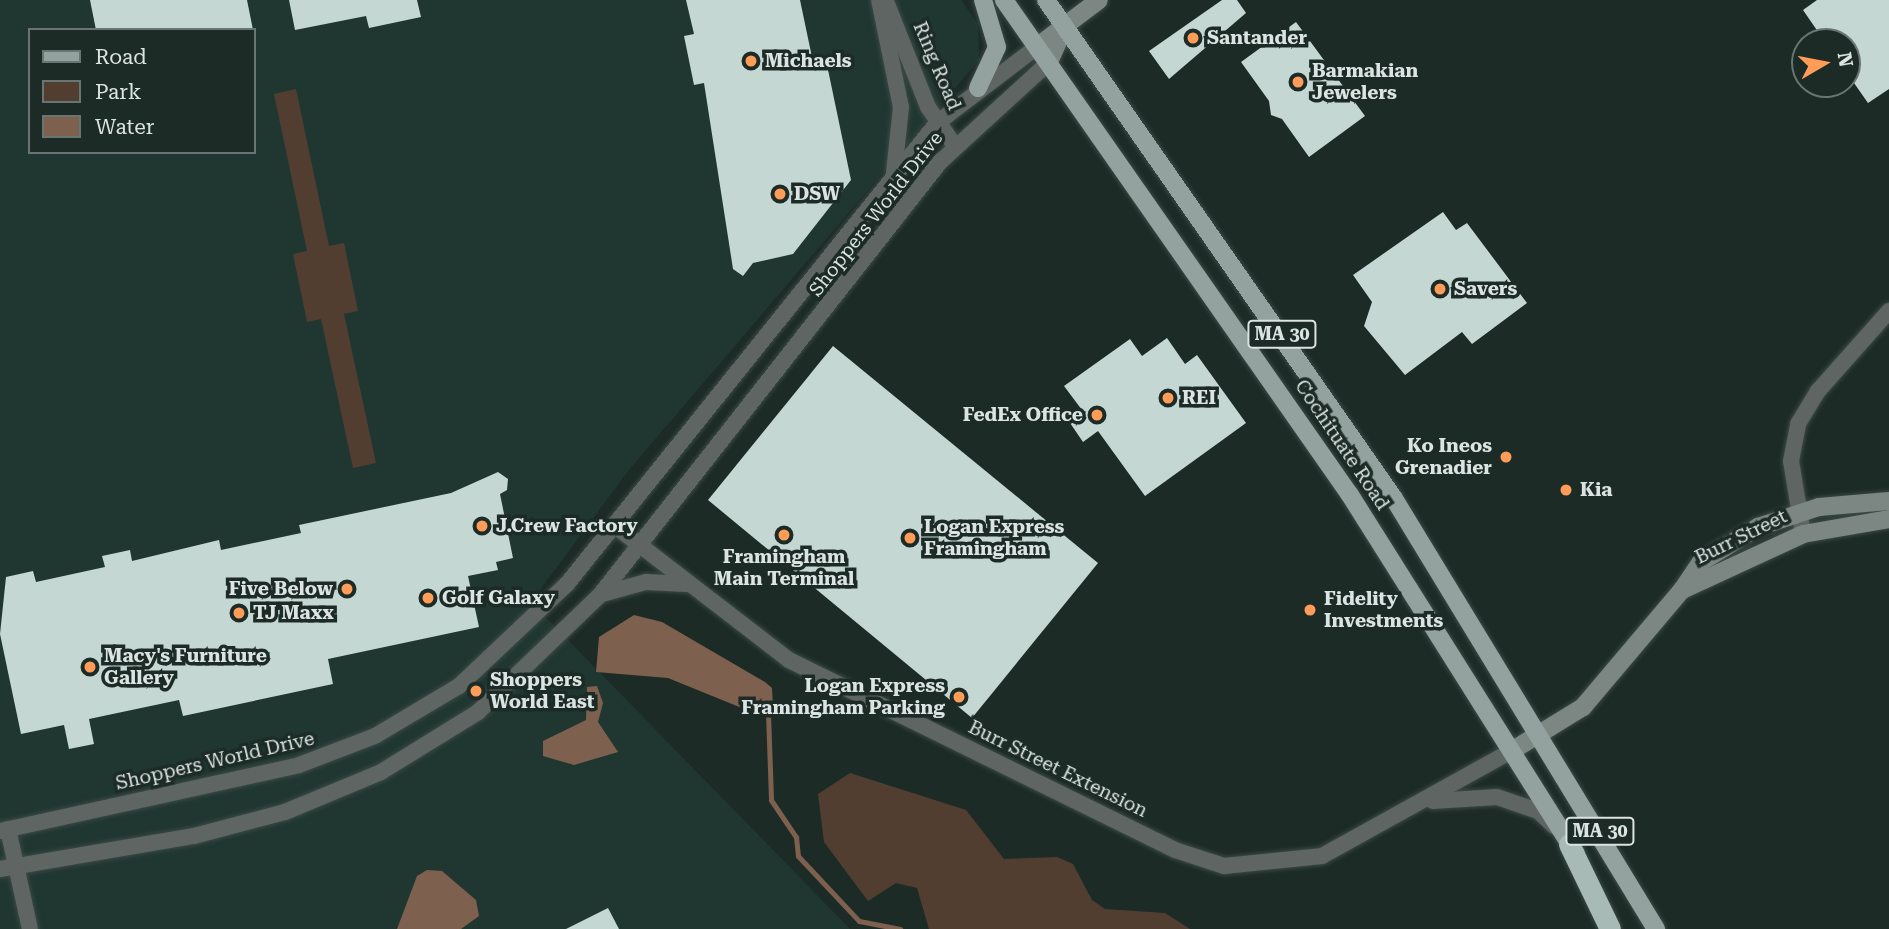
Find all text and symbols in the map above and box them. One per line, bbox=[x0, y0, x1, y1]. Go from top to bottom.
street label: Ring Road bbox=[908, 18, 966, 114]
place label: Santander bbox=[1207, 27, 1307, 49]
legend bbox=[28, 28, 256, 154]
north arrow bbox=[1791, 28, 1861, 98]
marker: Santander bbox=[1185, 30, 1201, 46]
text: Road bbox=[95, 45, 147, 69]
place label: Michaels bbox=[765, 50, 852, 72]
text: N bbox=[1833, 50, 1858, 69]
marker: Michaels bbox=[743, 53, 759, 69]
place label: Barmakian Jewelers bbox=[1312, 60, 1418, 104]
marker: Barmakian Jewelers bbox=[1290, 74, 1306, 90]
text: Park bbox=[95, 80, 141, 104]
text: Water bbox=[95, 115, 154, 139]
street label: Shoppers World Drive bbox=[804, 127, 948, 301]
place label: DSW bbox=[794, 183, 840, 205]
marker: DSW bbox=[772, 186, 788, 202]
place label: Savers bbox=[1454, 278, 1517, 300]
marker: Savers bbox=[1432, 281, 1448, 297]
road number: MA 30 bbox=[1247, 320, 1317, 348]
street label: Cochituate Road bbox=[1290, 376, 1394, 514]
place label: REI bbox=[1182, 387, 1216, 409]
marker: REI bbox=[1160, 390, 1176, 406]
place label: FedEx Office bbox=[963, 404, 1083, 426]
marker: FedEx Office bbox=[1089, 407, 1105, 423]
place label: Ko Ineos Grenadier bbox=[1395, 435, 1492, 479]
marker: Ko Ineos Grenadier bbox=[1498, 449, 1514, 465]
place label: Kia bbox=[1580, 479, 1612, 501]
marker: Kia bbox=[1558, 482, 1574, 498]
street label: Burr Street bbox=[1691, 505, 1791, 569]
place label: J.Crew Factory bbox=[496, 515, 638, 537]
place label: Logan Express Framingham bbox=[924, 516, 1064, 560]
marker: J.Crew Factory bbox=[474, 518, 490, 534]
marker: Framingham Main Terminal bbox=[776, 527, 792, 543]
marker: Logan Express Framingham bbox=[902, 530, 918, 546]
place label: Framingham Main Terminal bbox=[714, 546, 854, 590]
place label: Five Below bbox=[229, 578, 333, 600]
marker: Five Below bbox=[339, 581, 355, 597]
place label: Golf Galaxy bbox=[442, 587, 555, 609]
place label: Fidelity Investments bbox=[1324, 588, 1443, 632]
marker: Golf Galaxy bbox=[420, 590, 436, 606]
place label: TJ Maxx bbox=[253, 602, 334, 624]
marker: Fidelity Investments bbox=[1302, 602, 1318, 618]
marker: TJ Maxx bbox=[231, 605, 247, 621]
place label: Macy's Furniture Gallery bbox=[104, 645, 267, 689]
marker: Macy's Furniture Gallery bbox=[82, 659, 98, 675]
place label: Shoppers World East bbox=[490, 669, 595, 713]
place label: Logan Express Framingham Parking bbox=[741, 675, 945, 719]
marker: Shoppers World East bbox=[468, 683, 484, 699]
marker: Logan Express Framingham Parking bbox=[951, 689, 967, 705]
street label: Burr Street Extension bbox=[965, 716, 1151, 822]
street label: Shoppers World Drive bbox=[113, 727, 317, 795]
road number: MA 30 bbox=[1565, 816, 1635, 846]

